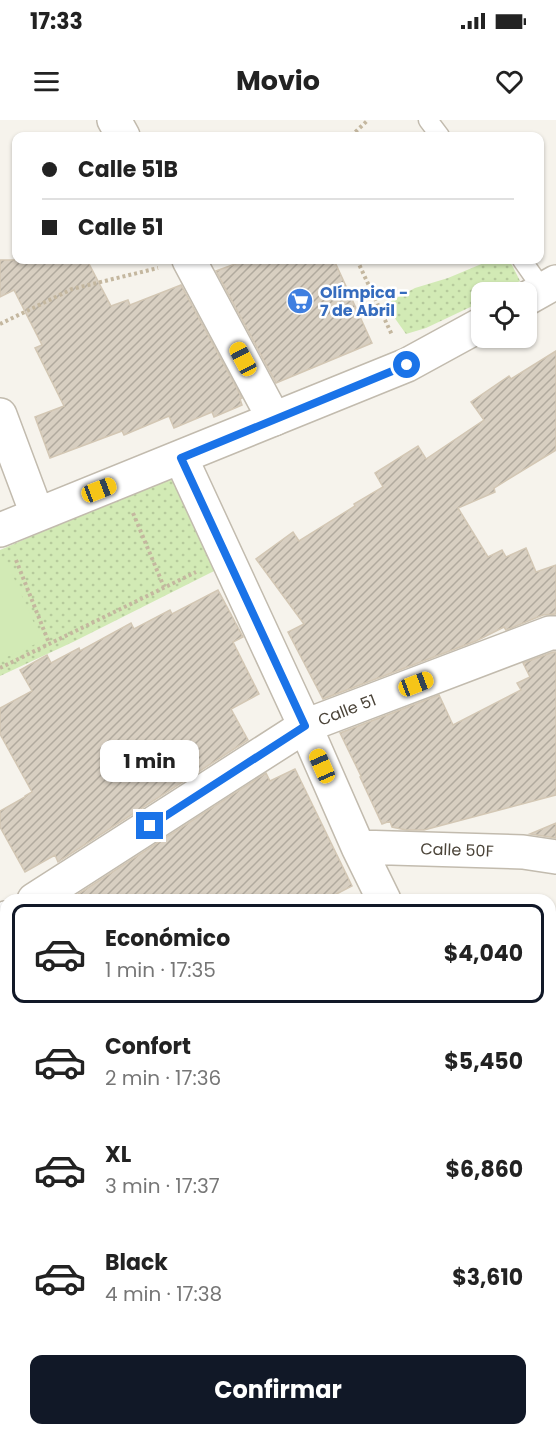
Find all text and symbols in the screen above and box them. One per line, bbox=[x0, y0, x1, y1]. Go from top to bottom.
text: 17:33 bbox=[30, 6, 83, 37]
text: Movio bbox=[236, 62, 320, 99]
icon: menu bbox=[30, 65, 63, 98]
icon: heart bbox=[493, 65, 526, 98]
text: Calle 51B bbox=[78, 154, 178, 185]
text: Calle 51 bbox=[78, 212, 163, 243]
place label: Olímpica - 7 de Abril bbox=[320, 281, 408, 322]
map controls bbox=[471, 282, 537, 348]
button: locate bbox=[471, 282, 537, 348]
supermarket icon: Olímpica - 7 de Abril bbox=[285, 286, 315, 316]
car bbox=[227, 339, 259, 379]
route start bbox=[393, 351, 420, 378]
car bbox=[79, 475, 119, 505]
car bbox=[396, 669, 436, 699]
street label: Calle 51 bbox=[315, 688, 379, 732]
callout: 1 min bbox=[100, 739, 200, 781]
car bbox=[306, 746, 338, 786]
text: 1 min bbox=[123, 747, 176, 775]
route end bbox=[136, 812, 163, 839]
street label: Calle 50F bbox=[420, 837, 494, 863]
text: Económico bbox=[105, 923, 230, 954]
icon: car bbox=[33, 927, 87, 981]
text: $4,040 bbox=[444, 938, 523, 969]
text: 1 min · 17:35 bbox=[105, 956, 216, 984]
text: Confort bbox=[105, 1031, 191, 1062]
icon: car bbox=[33, 1035, 87, 1089]
text: $5,450 bbox=[444, 1046, 523, 1077]
text: 2 min · 17:36 bbox=[105, 1064, 221, 1092]
text: XL bbox=[105, 1139, 131, 1170]
icon: car bbox=[33, 1143, 87, 1197]
text: $6,860 bbox=[446, 1154, 523, 1185]
text: 3 min · 17:37 bbox=[105, 1172, 220, 1200]
text: Black bbox=[105, 1247, 168, 1278]
icon: car bbox=[33, 1251, 87, 1305]
text: $3,610 bbox=[452, 1262, 523, 1293]
text: 4 min · 17:38 bbox=[105, 1280, 222, 1308]
button: Confirmar bbox=[30, 1355, 526, 1424]

